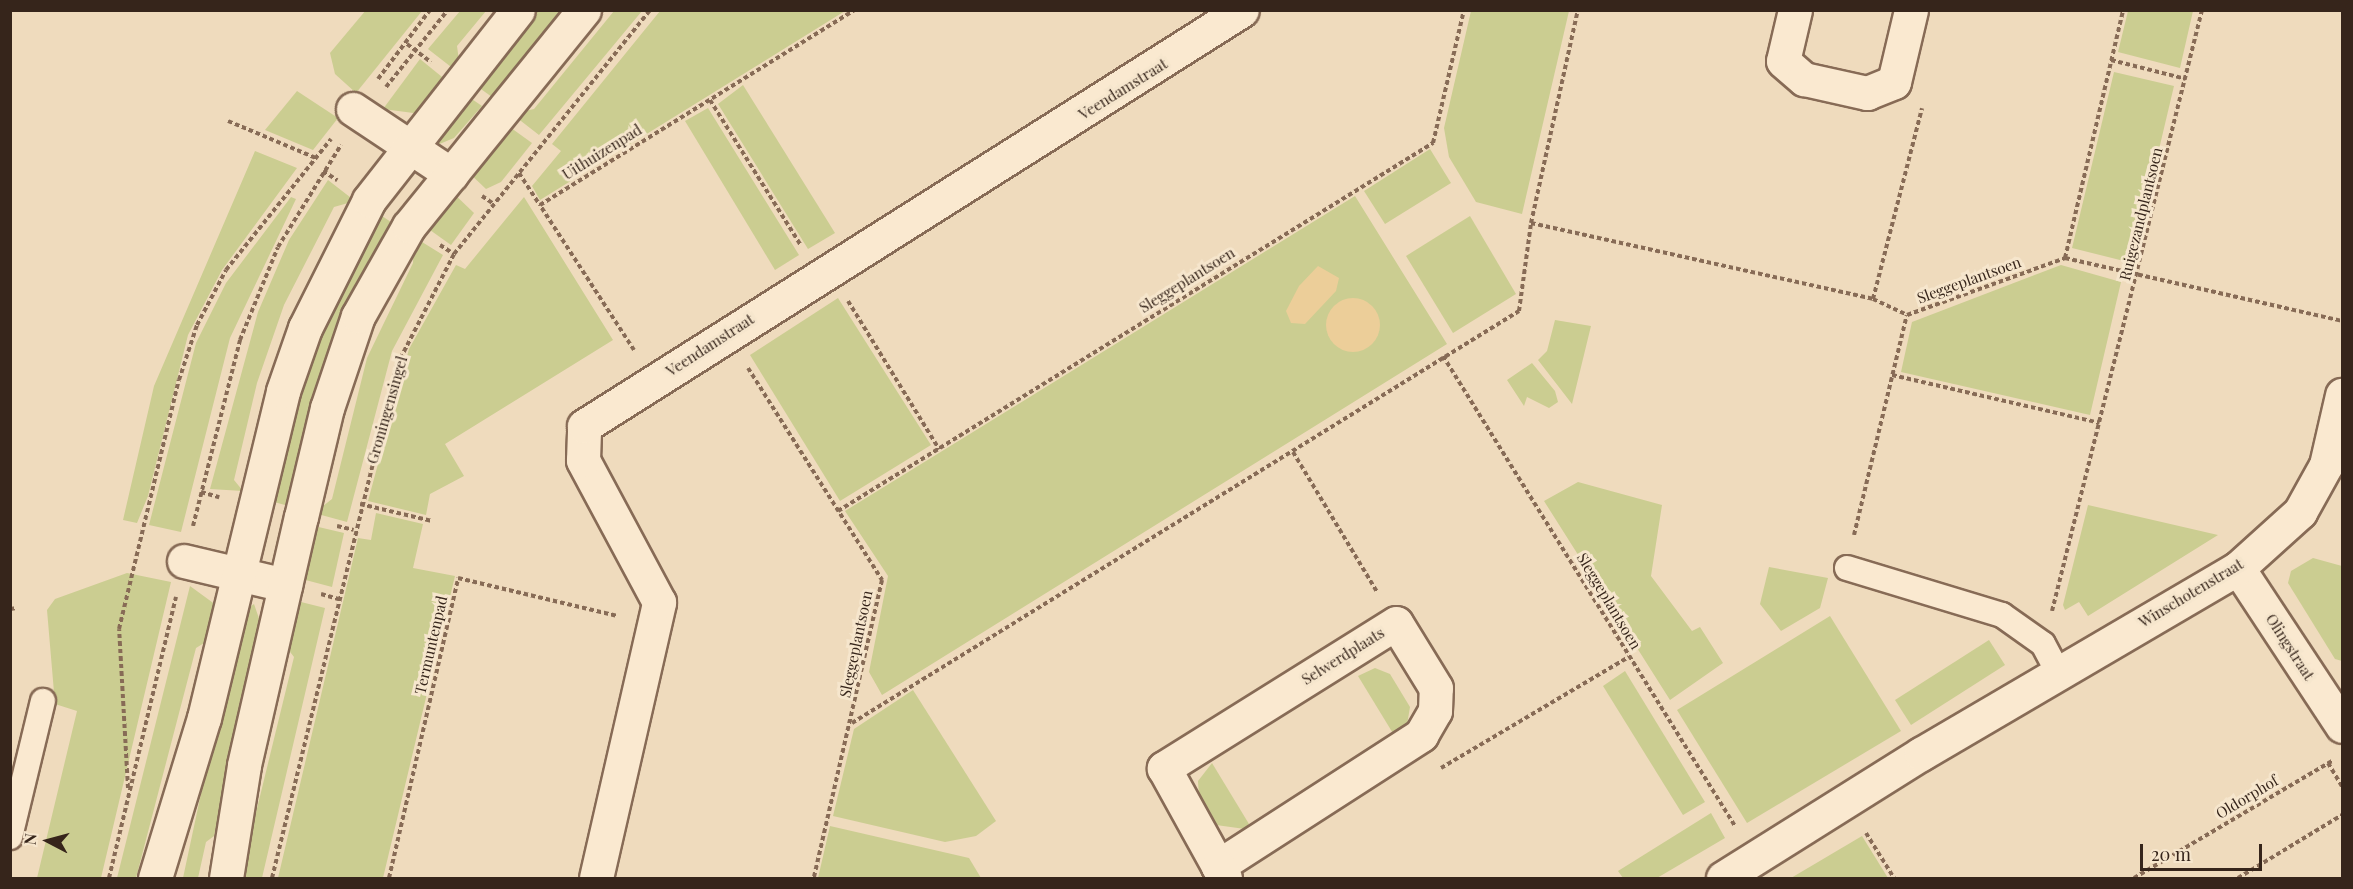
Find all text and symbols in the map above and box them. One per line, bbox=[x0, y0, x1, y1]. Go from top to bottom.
street label: Veendamstraat bbox=[1075, 55, 1171, 123]
street label: Uithuizenpad bbox=[559, 120, 645, 184]
street label: Ruigezandplantsoen bbox=[2116, 146, 2166, 282]
street label: Sleggeplantsoen bbox=[1136, 243, 1238, 317]
street label: Sleggeplantsoen bbox=[1915, 253, 2023, 307]
street label: Veendamstraat bbox=[663, 310, 757, 380]
street label: Groningensingel bbox=[363, 354, 411, 466]
street label: Sleggeplantsoen bbox=[1573, 550, 1645, 652]
street label: Winschotenstraat bbox=[2136, 555, 2246, 631]
street label: Sleggeplantsoen bbox=[836, 589, 876, 699]
street label: Termuntenpad bbox=[411, 594, 451, 696]
street label: Olingstraat bbox=[2262, 611, 2318, 683]
street label: Selwerdplaats bbox=[1298, 623, 1388, 689]
street label: Oldorphof bbox=[2213, 771, 2281, 823]
north arrow bbox=[18, 811, 78, 871]
text: N bbox=[19, 832, 41, 846]
scale bar bbox=[2143, 832, 2264, 870]
text: 20 m bbox=[2151, 842, 2191, 866]

